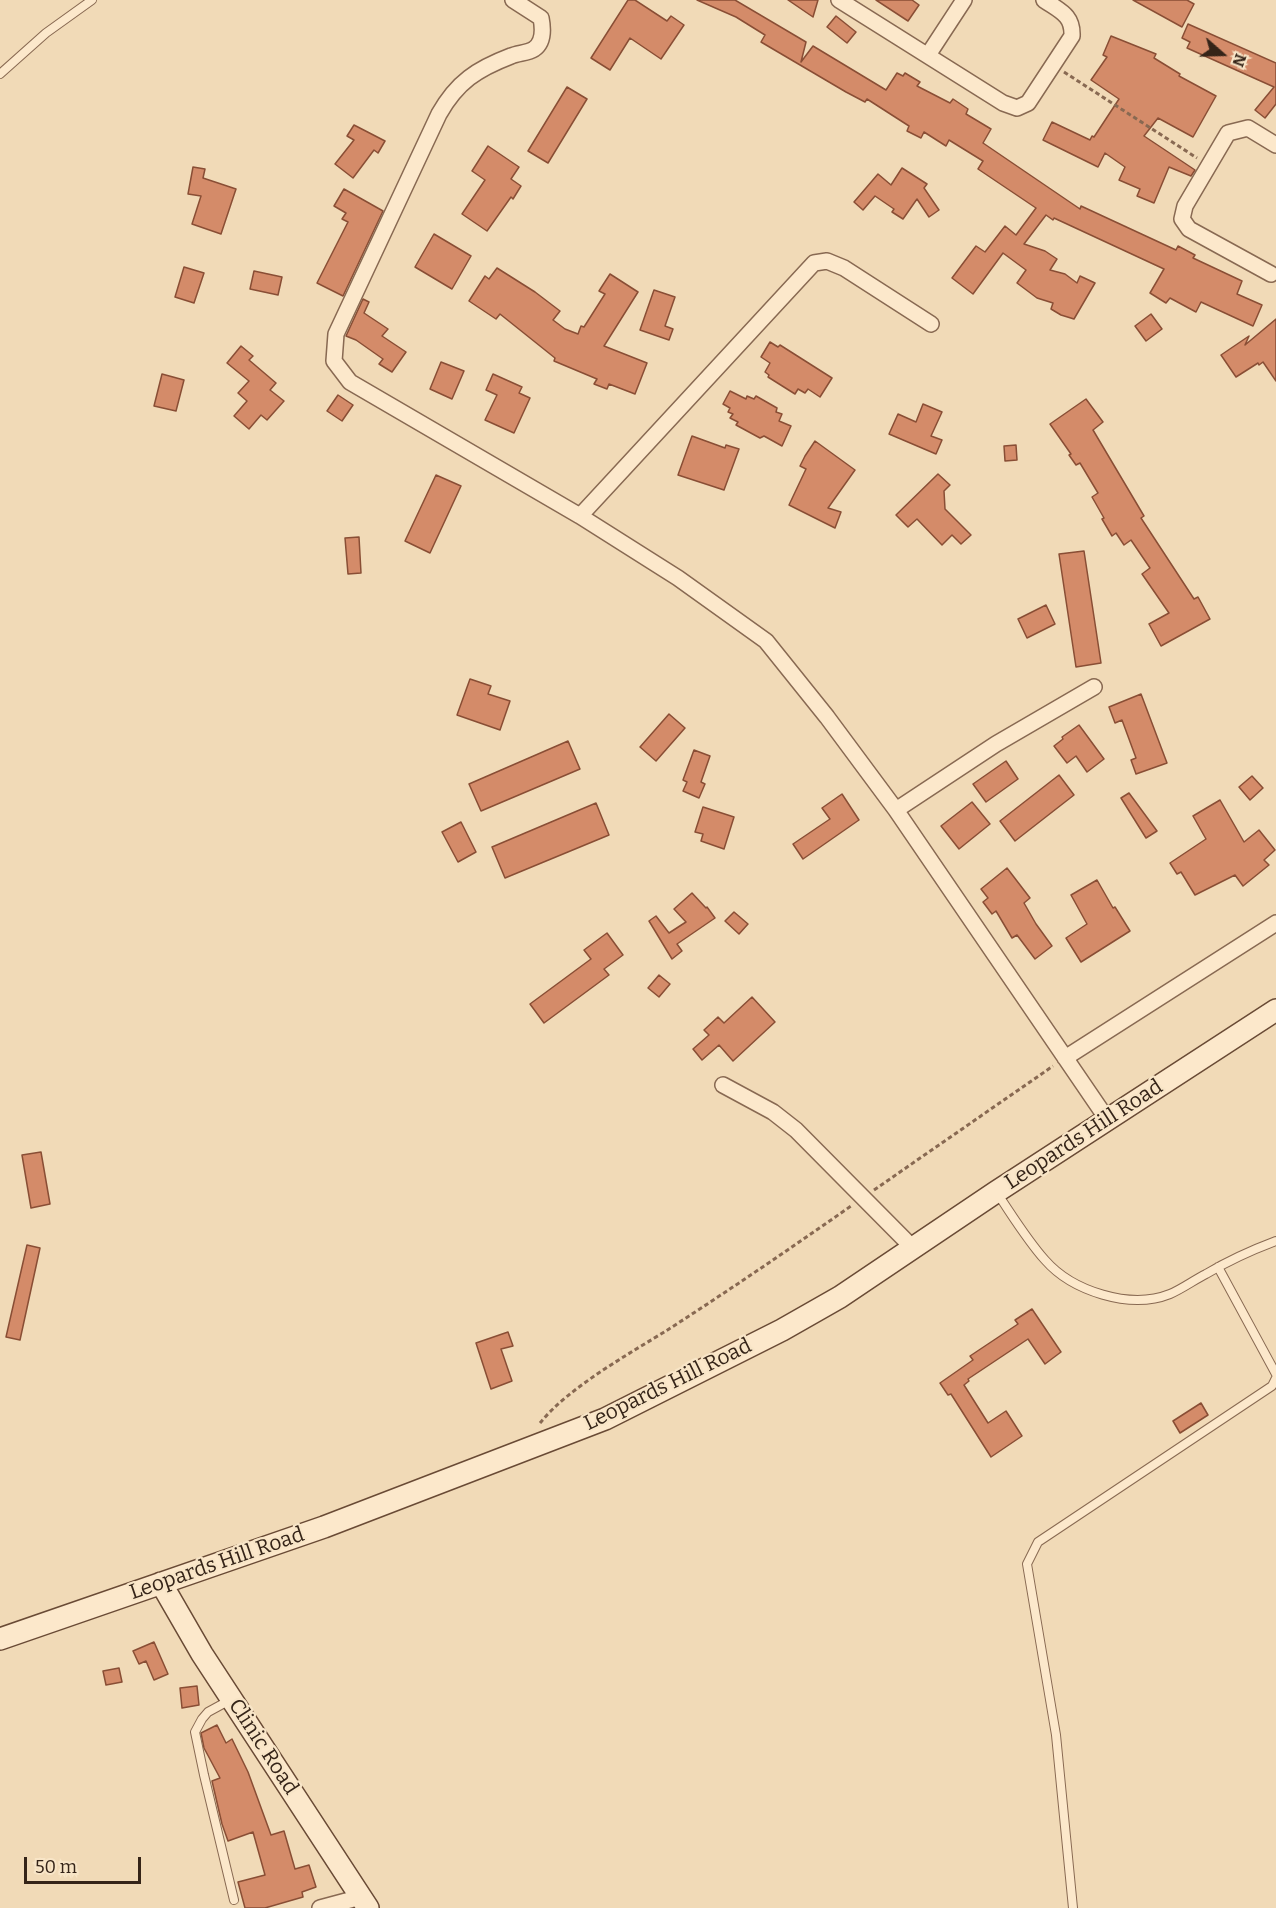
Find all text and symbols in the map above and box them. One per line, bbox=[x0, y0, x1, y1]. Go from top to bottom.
north arrow bbox=[1192, 24, 1252, 84]
text: N bbox=[1228, 51, 1250, 69]
street label: Leopards Hill Road bbox=[1000, 1075, 1168, 1195]
street label: Leopards Hill Road bbox=[580, 1334, 756, 1436]
street label: Leopards Hill Road bbox=[126, 1522, 308, 1606]
street label: Clinic Road bbox=[223, 1694, 303, 1800]
scale bar bbox=[27, 1845, 144, 1883]
text: 50 m bbox=[35, 1856, 77, 1878]

